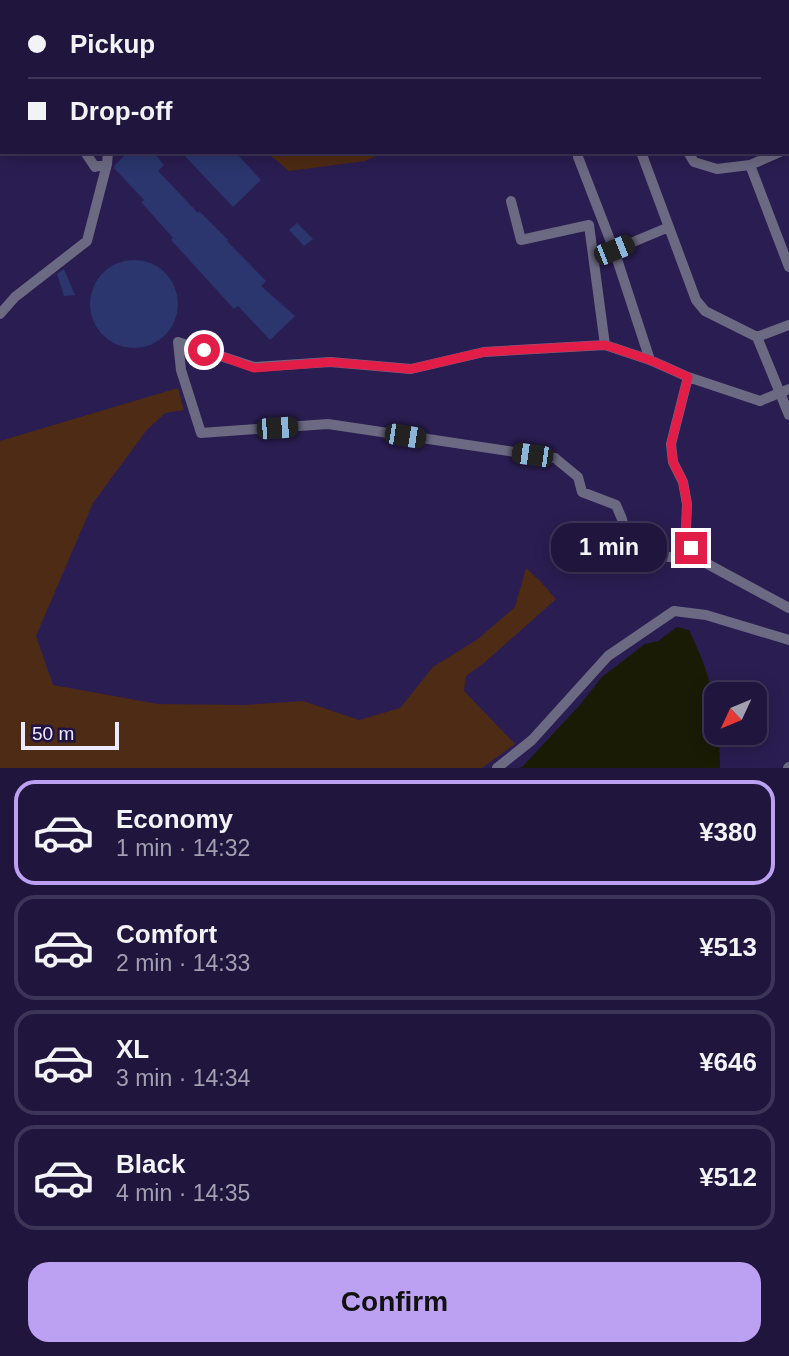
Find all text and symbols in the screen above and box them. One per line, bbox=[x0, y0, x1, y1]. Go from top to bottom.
text: Pickup bbox=[70, 29, 155, 59]
text: Drop-off bbox=[70, 96, 173, 126]
car bbox=[591, 232, 638, 268]
route start bbox=[188, 334, 220, 366]
car bbox=[256, 416, 299, 440]
car bbox=[383, 422, 428, 450]
car bbox=[510, 442, 555, 468]
callout: 1 min bbox=[551, 524, 666, 572]
route end bbox=[675, 532, 707, 564]
text: 1 min bbox=[579, 534, 639, 560]
north arrow bbox=[704, 682, 766, 746]
map controls bbox=[704, 682, 767, 745]
scale bar bbox=[21, 719, 119, 751]
text: 50 m bbox=[32, 723, 74, 744]
icon: car bbox=[32, 801, 95, 864]
text: Economy bbox=[116, 804, 233, 834]
text: ¥380 bbox=[699, 817, 757, 847]
text: 1 min · 14:32 bbox=[116, 835, 250, 861]
icon: car bbox=[32, 916, 95, 979]
text: Comfort bbox=[116, 919, 217, 949]
text: ¥513 bbox=[699, 932, 757, 962]
text: 2 min · 14:33 bbox=[116, 950, 250, 976]
icon: car bbox=[32, 1031, 95, 1094]
text: XL bbox=[116, 1034, 149, 1064]
text: ¥646 bbox=[699, 1047, 757, 1077]
text: 3 min · 14:34 bbox=[116, 1065, 250, 1091]
icon: car bbox=[32, 1146, 95, 1209]
text: Black bbox=[116, 1149, 185, 1179]
text: ¥512 bbox=[699, 1162, 757, 1192]
text: 4 min · 14:35 bbox=[116, 1180, 250, 1206]
button: Confirm bbox=[28, 1262, 761, 1342]

